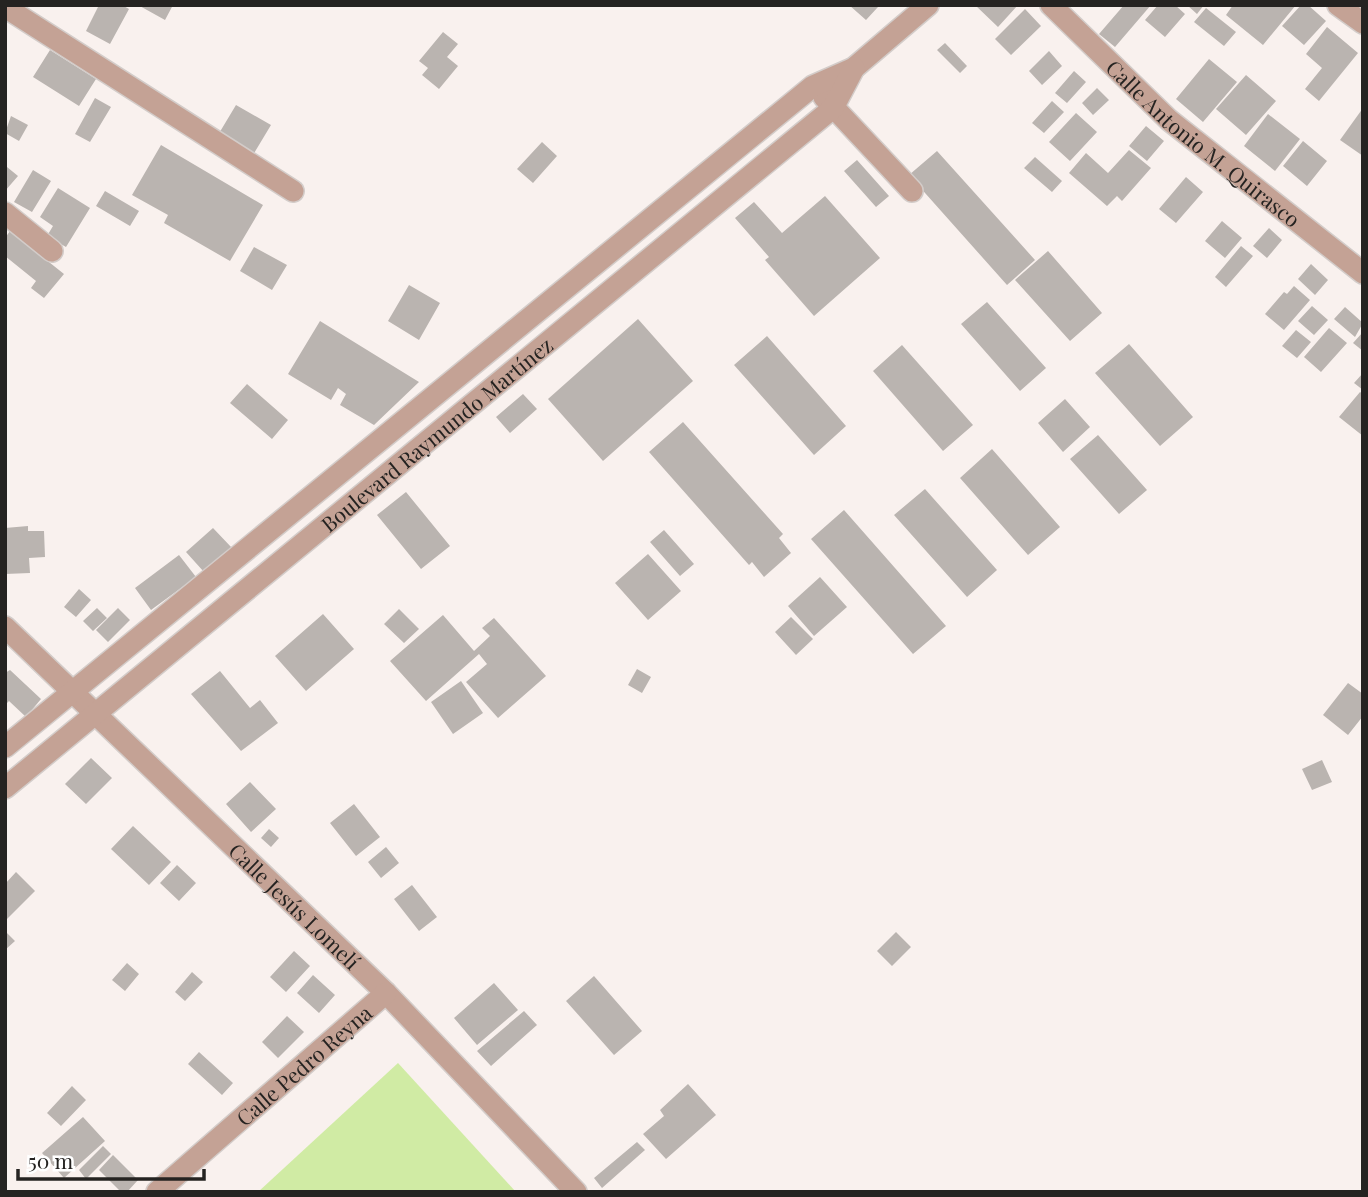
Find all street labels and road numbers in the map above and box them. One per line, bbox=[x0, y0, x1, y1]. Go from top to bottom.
street label: Calle Antonio M. Quirasco bbox=[1101, 53, 1307, 233]
street label: Boulevard Raymundo Martínez bbox=[315, 330, 558, 537]
street label: Calle Jesús Lomelí bbox=[223, 836, 366, 975]
street label: Calle Pedro Reyna bbox=[230, 998, 377, 1131]

